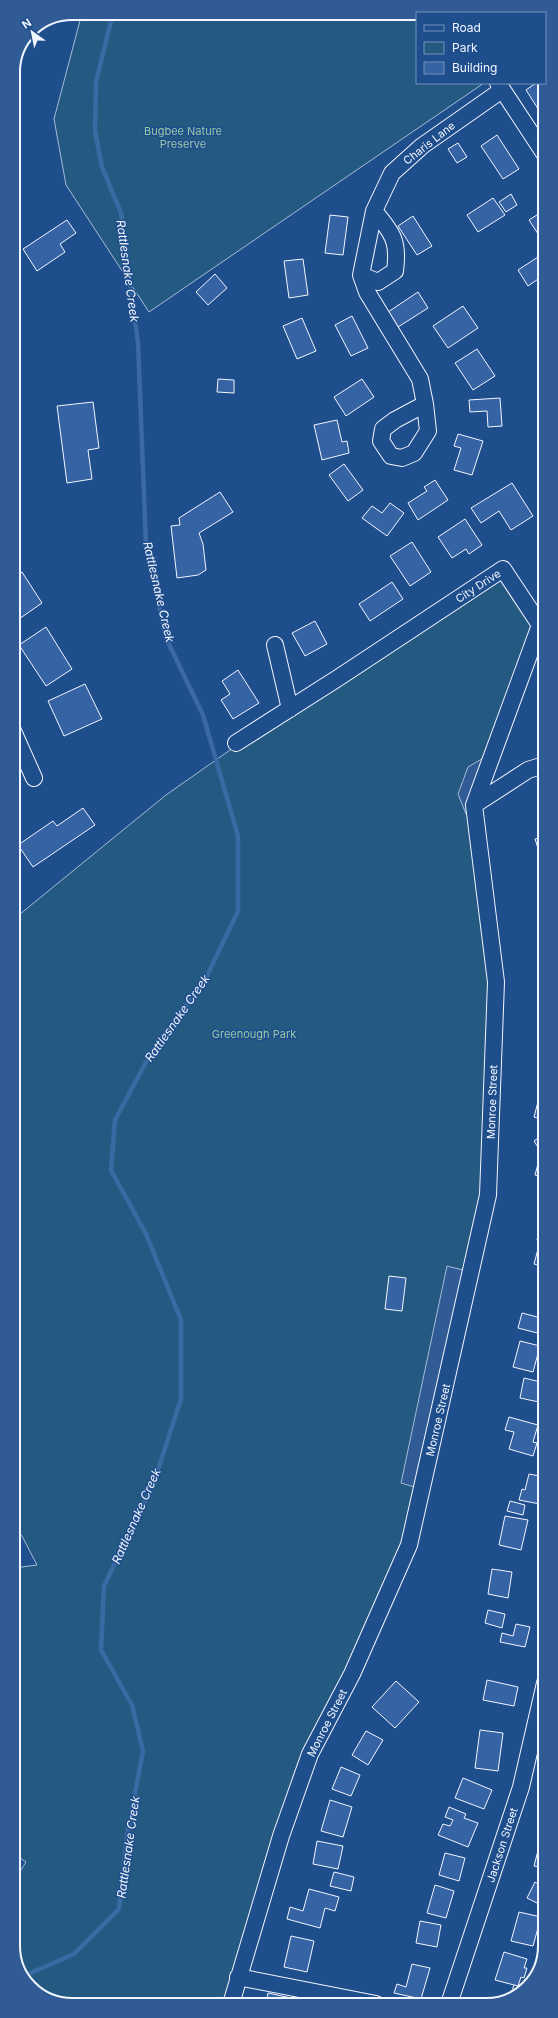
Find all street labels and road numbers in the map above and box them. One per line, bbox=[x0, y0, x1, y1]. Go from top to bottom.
street label: Charis Lane bbox=[400, 118, 458, 168]
street label: City Drive bbox=[453, 566, 503, 606]
street label: Monroe Street bbox=[484, 1064, 500, 1139]
street label: Monroe Street bbox=[423, 1382, 453, 1458]
street label: Monroe Street bbox=[304, 1686, 350, 1759]
street label: Jackson Street bbox=[483, 1805, 521, 1884]

